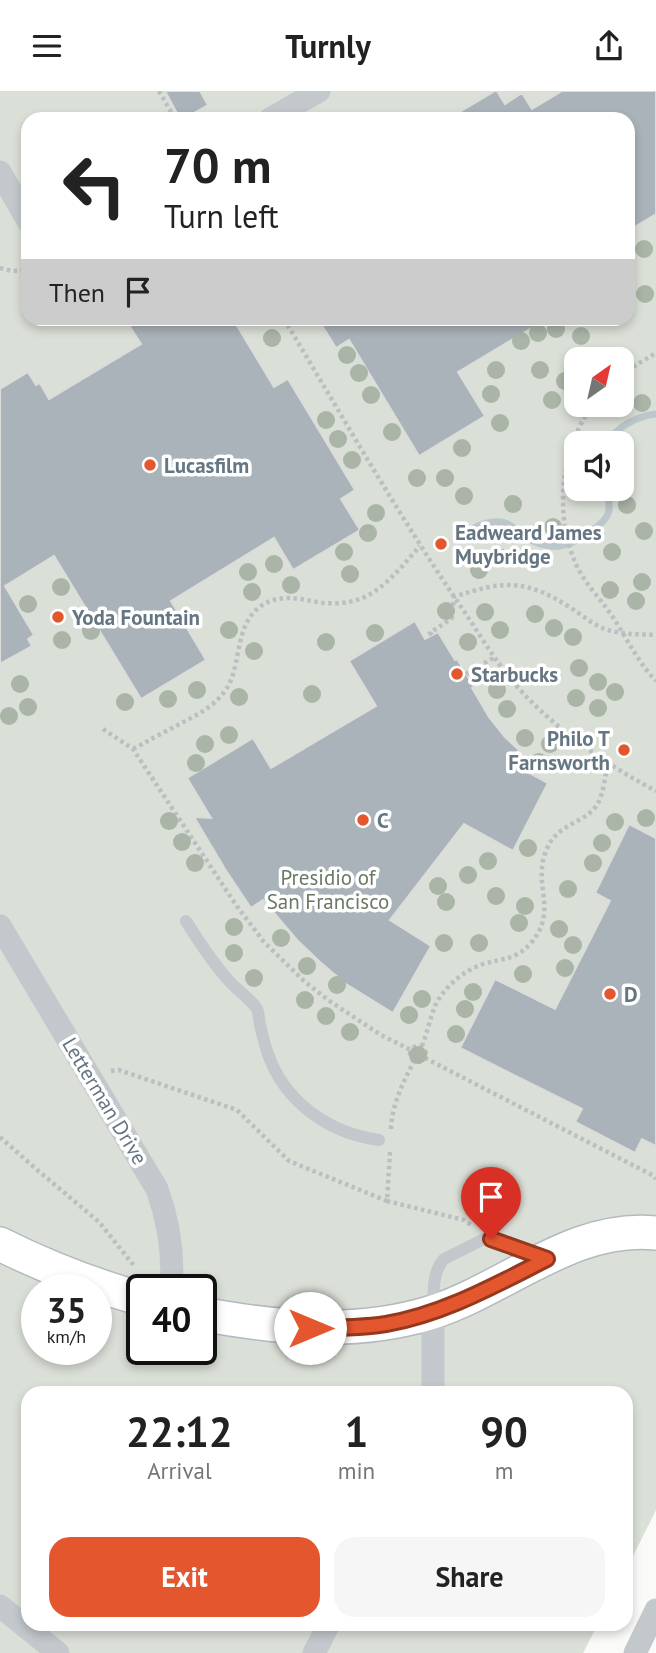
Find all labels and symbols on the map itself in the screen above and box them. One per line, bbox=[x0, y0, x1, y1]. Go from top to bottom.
north arrow bbox=[564, 347, 634, 417]
place label: Lucasfilm bbox=[164, 452, 249, 479]
marker: Lucasfilm bbox=[142, 457, 158, 473]
place label: Eadweard James Muybridge bbox=[455, 519, 602, 570]
marker: Eadweard James Muybridge bbox=[433, 536, 449, 552]
place label: Yoda Fountain bbox=[71, 604, 200, 631]
marker: Yoda Fountain bbox=[50, 609, 66, 625]
place label: Starbucks bbox=[471, 661, 558, 688]
marker: Starbucks bbox=[449, 666, 465, 682]
place label: Philo T Farnsworth bbox=[508, 725, 610, 776]
marker: Philo T Farnsworth bbox=[616, 742, 632, 758]
place label: C bbox=[377, 807, 389, 834]
marker: C bbox=[355, 812, 371, 828]
park label: Presidio of San Francisco bbox=[267, 864, 389, 915]
place label: D bbox=[624, 981, 638, 1008]
marker: D bbox=[602, 986, 618, 1002]
street label: Letterman Drive bbox=[56, 1032, 154, 1170]
pin bbox=[461, 1167, 521, 1239]
speed limit sign: 40 bbox=[126, 1274, 217, 1365]
position arrow bbox=[273, 1291, 347, 1365]

